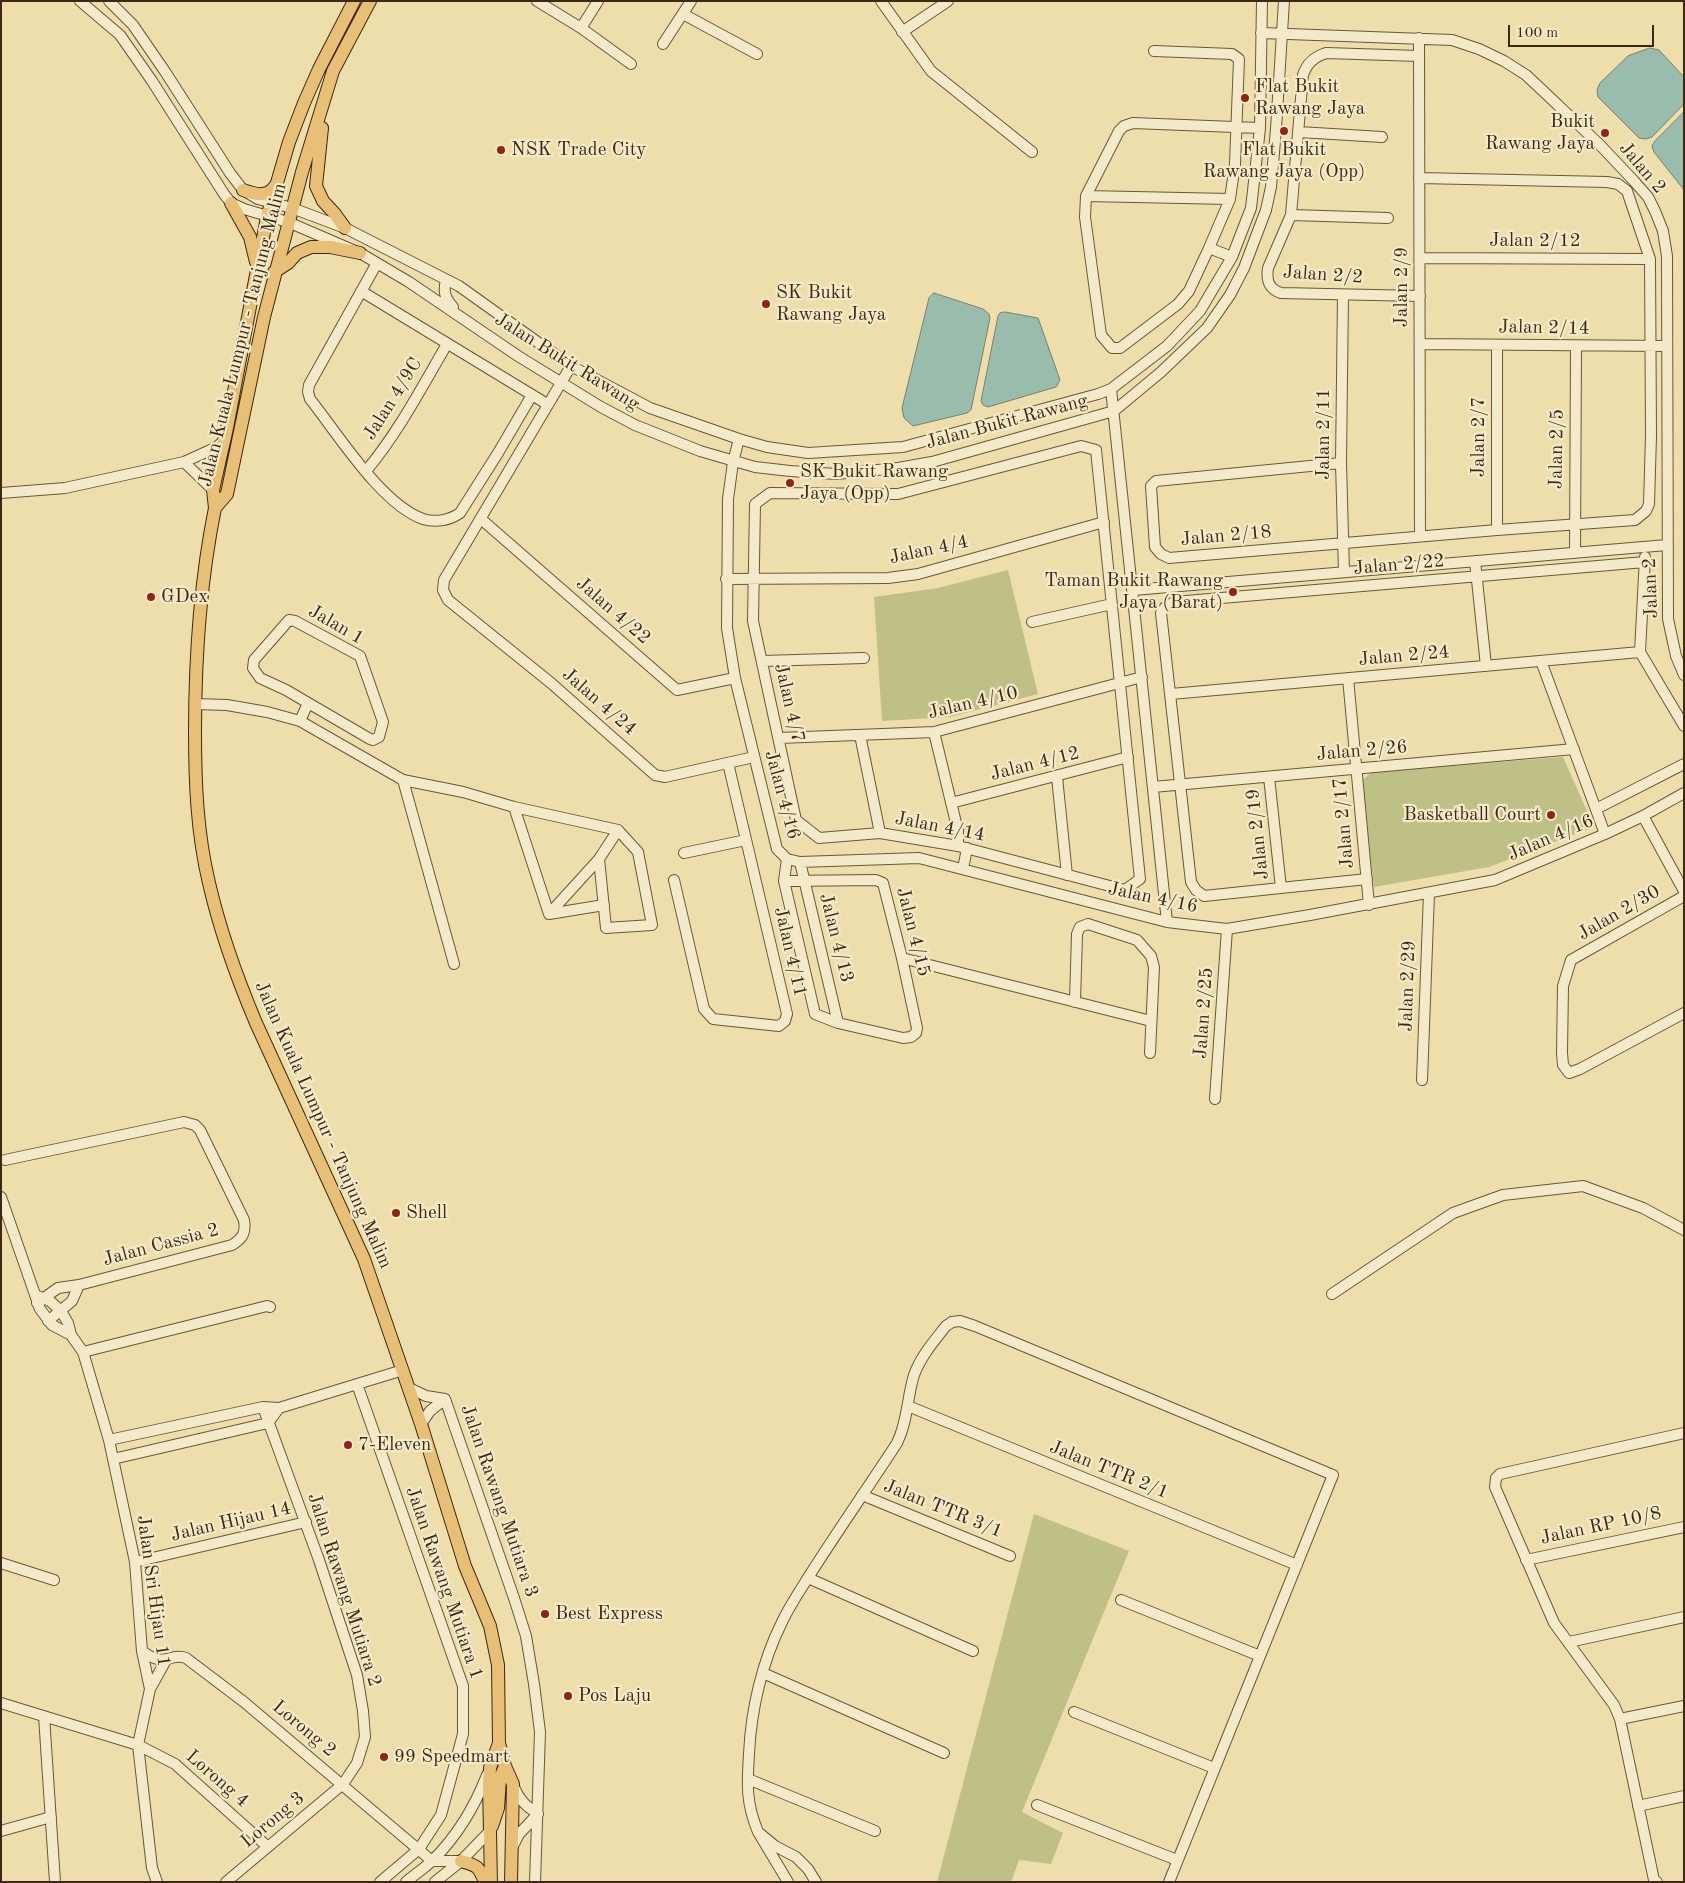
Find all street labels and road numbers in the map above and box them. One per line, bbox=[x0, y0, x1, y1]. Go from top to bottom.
street label: Jalan 2 bbox=[1614, 137, 1670, 199]
street label: Jalan Kuala Lumpur - Tanjung Malim bbox=[194, 181, 292, 489]
street label: Jalan 2/12 bbox=[1489, 230, 1581, 252]
street label: Jalan 2/9 bbox=[1391, 247, 1413, 327]
street label: Jalan 2/2 bbox=[1282, 261, 1364, 289]
street label: Jalan Bukit Rawang bbox=[490, 308, 644, 416]
street label: Jalan 2/14 bbox=[1498, 316, 1590, 340]
street label: Jalan 4/9C bbox=[359, 353, 427, 445]
street label: Jalan 2/11 bbox=[1313, 388, 1335, 480]
street label: Jalan Bukit Rawang bbox=[924, 389, 1090, 455]
street label: Jalan 2/7 bbox=[1468, 397, 1490, 477]
street label: Jalan 2/5 bbox=[1545, 409, 1569, 489]
street label: Jalan 2/18 bbox=[1180, 521, 1272, 551]
street label: Jalan 4/4 bbox=[887, 530, 971, 570]
street label: Jalan 2/22 bbox=[1353, 550, 1445, 580]
street label: Jalan 2 bbox=[1639, 557, 1663, 619]
street label: Jalan 4/22 bbox=[571, 572, 655, 650]
street label: Jalan 1 bbox=[304, 600, 368, 650]
street label: Jalan 2/24 bbox=[1358, 641, 1450, 671]
street label: Jalan 4/7 bbox=[769, 661, 809, 745]
street label: Jalan 4/24 bbox=[557, 663, 641, 741]
street label: Jalan 4/10 bbox=[926, 682, 1020, 724]
street label: Jalan 2/26 bbox=[1316, 736, 1408, 766]
street label: Jalan 4/12 bbox=[988, 742, 1082, 786]
street label: Jalan 4/16 bbox=[759, 748, 805, 842]
street label: Jalan 2/17 bbox=[1329, 777, 1359, 869]
street label: Jalan 2/19 bbox=[1242, 787, 1274, 881]
street label: Jalan 4/14 bbox=[893, 807, 987, 847]
street label: Jalan 4/16 bbox=[1505, 810, 1597, 866]
street label: Jalan 4/16 bbox=[1106, 877, 1200, 919]
street label: Jalan 2/30 bbox=[1574, 880, 1664, 946]
street label: Jalan 4/15 bbox=[891, 885, 935, 979]
street label: Jalan 4/13 bbox=[814, 891, 858, 985]
street label: Jalan 4/11 bbox=[769, 905, 811, 999]
street label: Jalan 2/29 bbox=[1395, 940, 1421, 1032]
street label: Jalan 2/25 bbox=[1189, 967, 1219, 1059]
street label: Jalan Kuala Lumpur - Tanjung Malim bbox=[249, 978, 397, 1272]
street label: Jalan Cassia 2 bbox=[100, 1219, 222, 1271]
street label: Jalan Rawang Mutiara 3 bbox=[455, 1402, 543, 1600]
street label: Jalan TTR 2/1 bbox=[1046, 1436, 1172, 1504]
street label: Jalan TTR 3/1 bbox=[880, 1475, 1006, 1543]
street label: Jalan Rawang Mutiara 1 bbox=[400, 1484, 488, 1682]
street label: Jalan Rawang Mutiara 2 bbox=[302, 1490, 386, 1690]
street label: Jalan Hijau 14 bbox=[169, 1497, 293, 1547]
street label: Jalan RP 10/8 bbox=[1538, 1502, 1664, 1550]
street label: Jalan Sri Hijau 11 bbox=[131, 1514, 175, 1668]
street label: Lorong 2 bbox=[267, 1696, 341, 1762]
street label: Lorong 4 bbox=[181, 1745, 253, 1813]
street label: Lorong 3 bbox=[236, 1787, 310, 1853]

